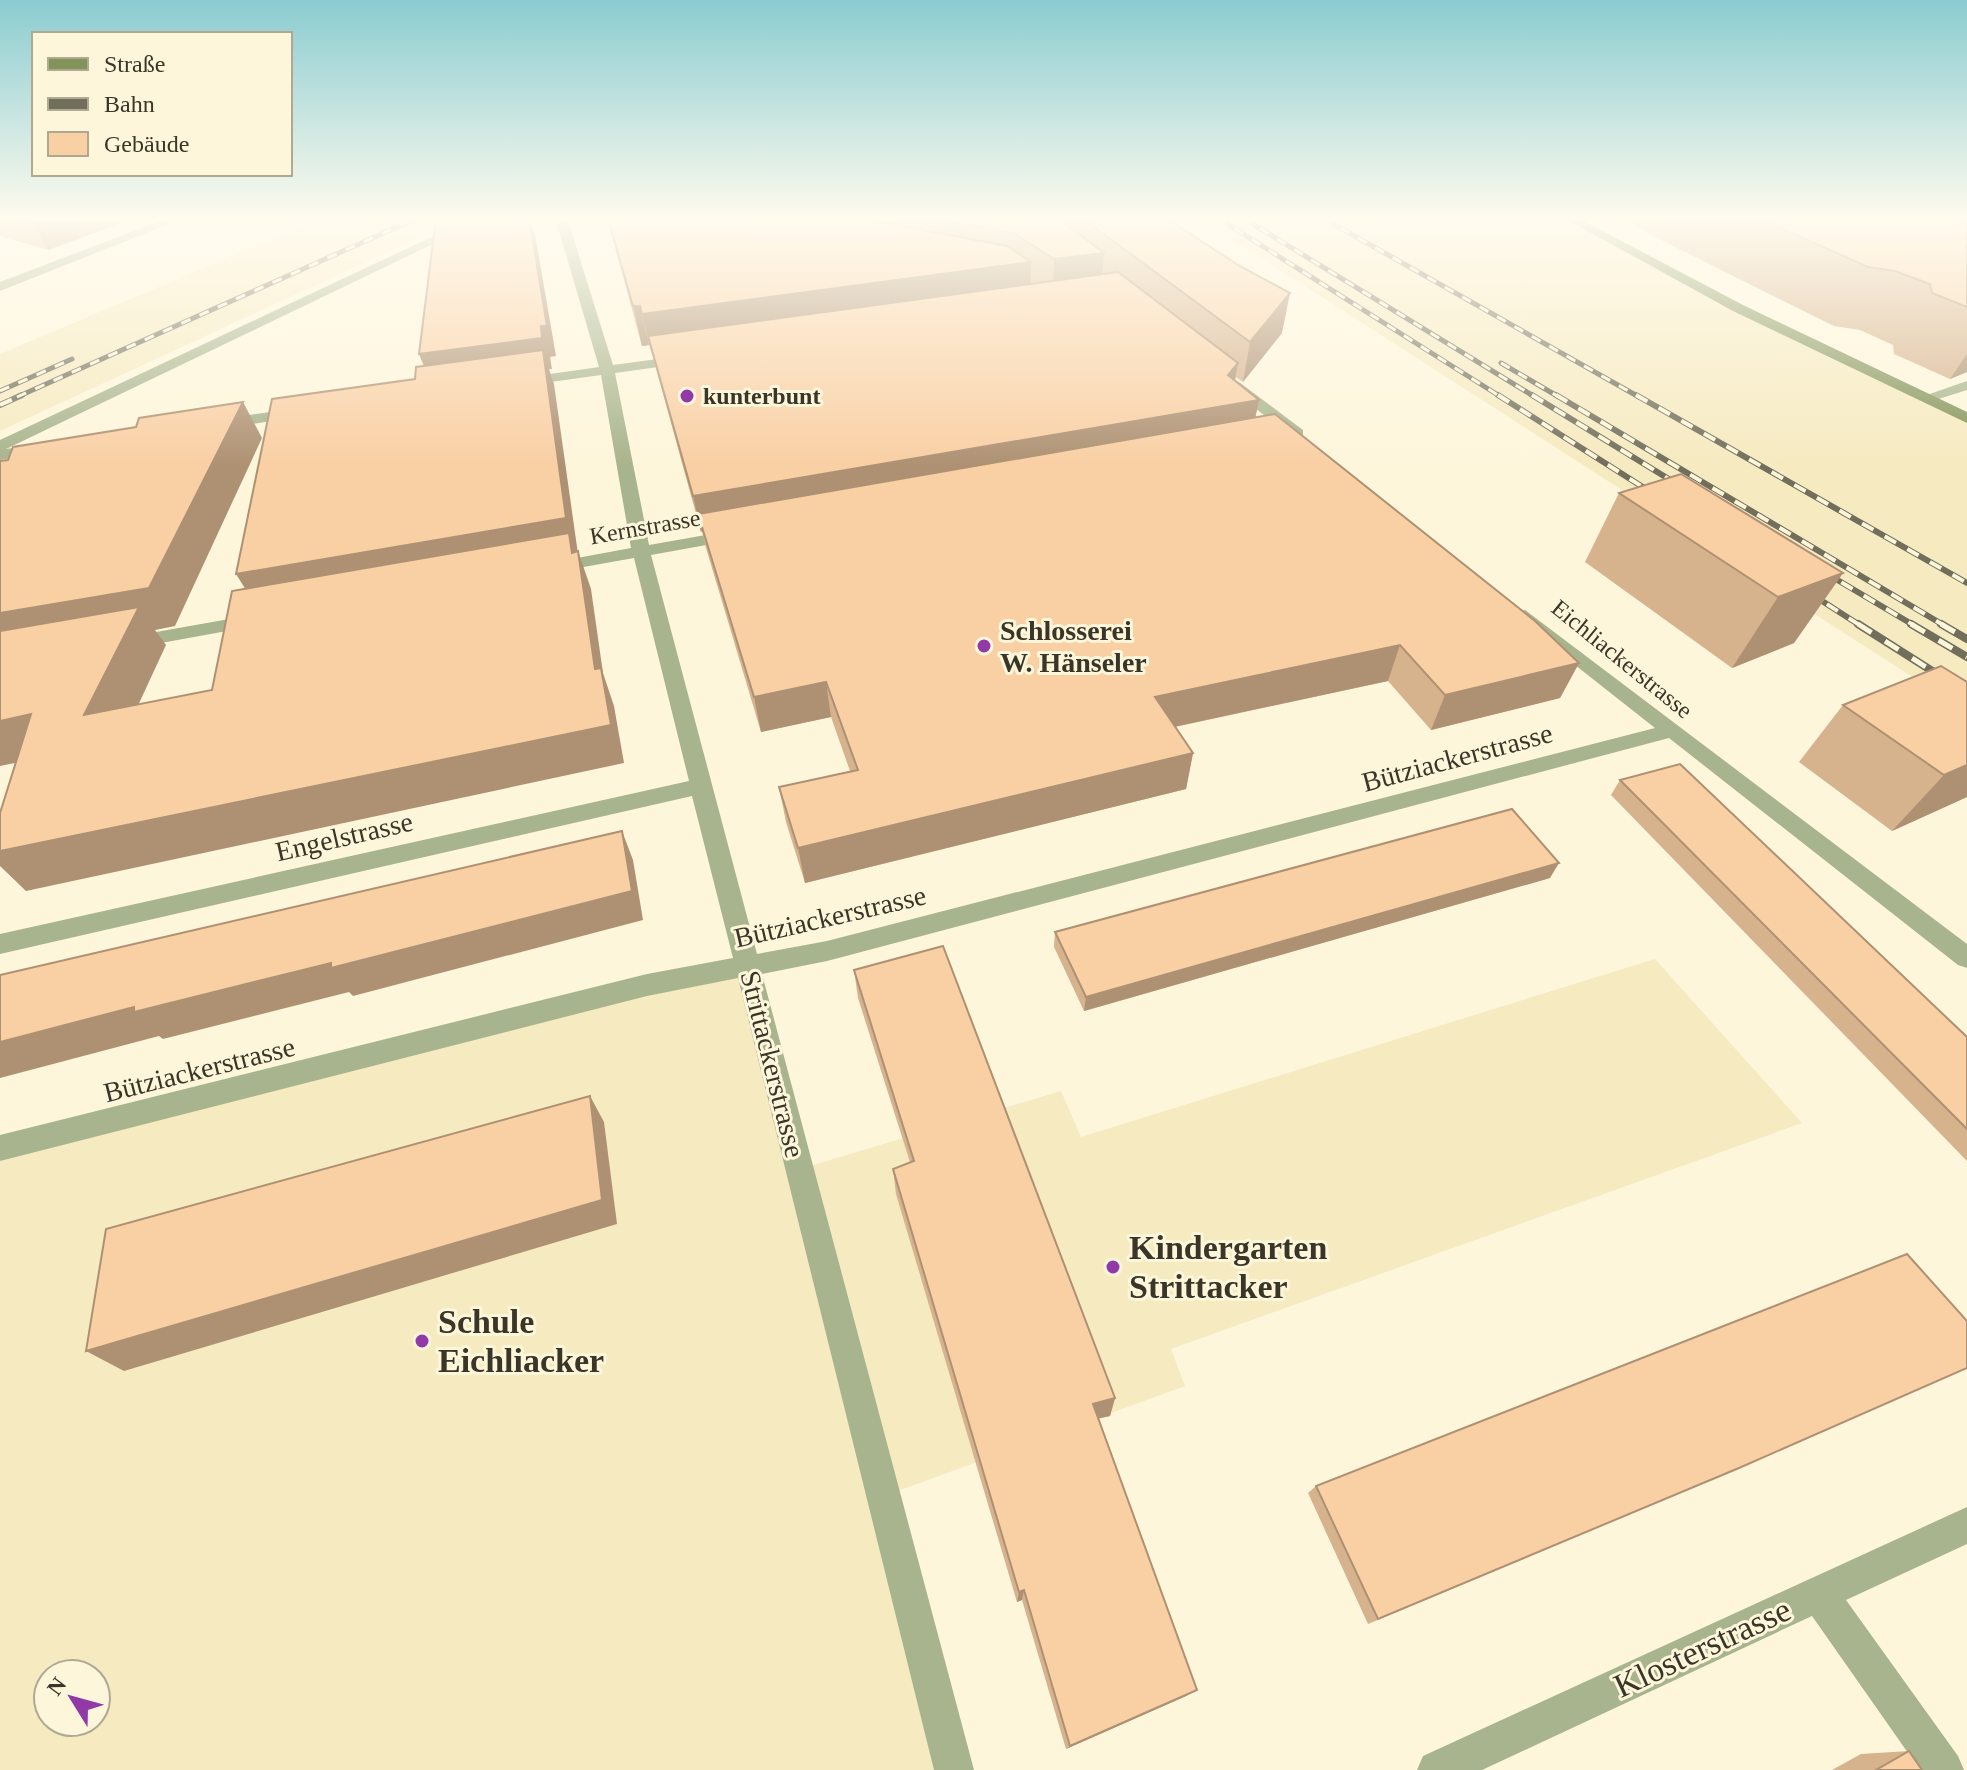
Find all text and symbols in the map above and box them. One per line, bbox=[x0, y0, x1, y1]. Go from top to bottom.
legend bbox=[32, 32, 292, 176]
text: Straße bbox=[104, 51, 165, 77]
text: Bahn bbox=[104, 91, 155, 117]
text: Gebäude bbox=[104, 131, 189, 157]
place label: kunterbunt bbox=[703, 383, 820, 409]
marker: kunterbunt bbox=[678, 387, 696, 405]
street label: Kernstrasse bbox=[588, 504, 702, 550]
street label: Eichliackerstrasse bbox=[1546, 594, 1698, 724]
place label: Schlosserei W. Hänseler bbox=[1000, 615, 1147, 678]
marker: Schlosserei W. Hänseler bbox=[975, 637, 993, 655]
street label: Bütziackerstrasse bbox=[1358, 717, 1556, 798]
street label: Engelstrasse bbox=[272, 806, 416, 867]
street label: Bütziackerstrasse bbox=[731, 879, 929, 954]
street label: Strittackerstrasse bbox=[734, 968, 811, 1161]
street label: Bütziackerstrasse bbox=[100, 1031, 298, 1108]
place label: Kindergarten Strittacker bbox=[1129, 1229, 1327, 1305]
marker: Kindergarten Strittacker bbox=[1104, 1258, 1122, 1276]
place label: Schule Eichliacker bbox=[438, 1303, 604, 1379]
marker: Schule Eichliacker bbox=[413, 1332, 431, 1350]
street label: Klosterstrasse bbox=[1608, 1590, 1796, 1705]
north arrow bbox=[32, 1658, 112, 1738]
text: N bbox=[42, 1672, 71, 1700]

